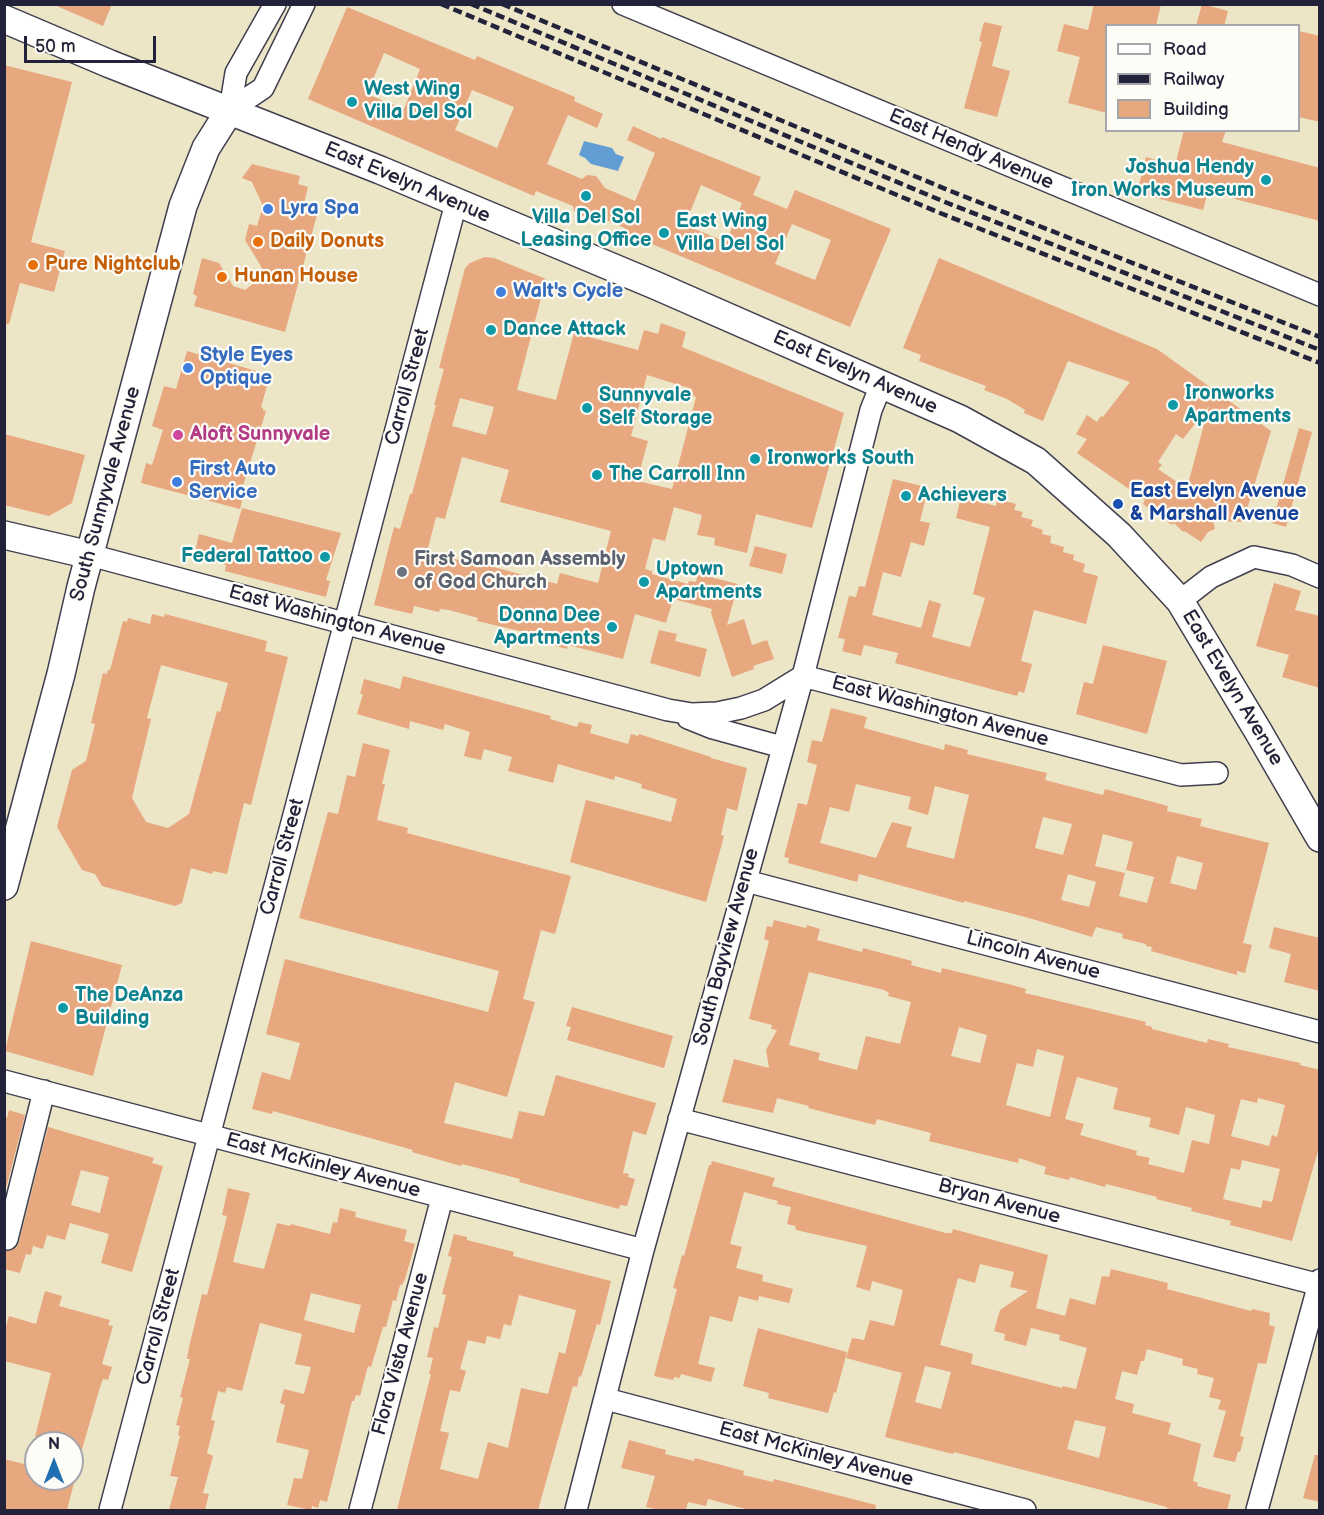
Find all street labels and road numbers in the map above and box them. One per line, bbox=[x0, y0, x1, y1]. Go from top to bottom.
street label: East Hendy Avenue bbox=[885, 104, 1057, 196]
street label: East Evelyn Avenue bbox=[321, 137, 493, 229]
street label: Carroll Street bbox=[381, 326, 435, 448]
street label: East Evelyn Avenue bbox=[769, 326, 941, 420]
street label: South Sunnyvale Avenue bbox=[66, 384, 146, 604]
street label: East Washington Avenue bbox=[226, 580, 448, 662]
street label: East Evelyn Avenue bbox=[1176, 606, 1288, 770]
street label: East Washington Avenue bbox=[829, 671, 1051, 753]
street label: Carroll Street bbox=[256, 796, 310, 918]
street label: South Bayview Avenue bbox=[689, 846, 765, 1048]
street label: Lincoln Avenue bbox=[963, 927, 1103, 985]
street label: East McKinley Avenue bbox=[223, 1128, 423, 1204]
street label: Bryan Avenue bbox=[935, 1174, 1063, 1230]
street label: Carroll Street bbox=[132, 1266, 186, 1388]
street label: Flora Vista Avenue bbox=[368, 1270, 434, 1438]
street label: East McKinley Avenue bbox=[716, 1417, 916, 1493]

